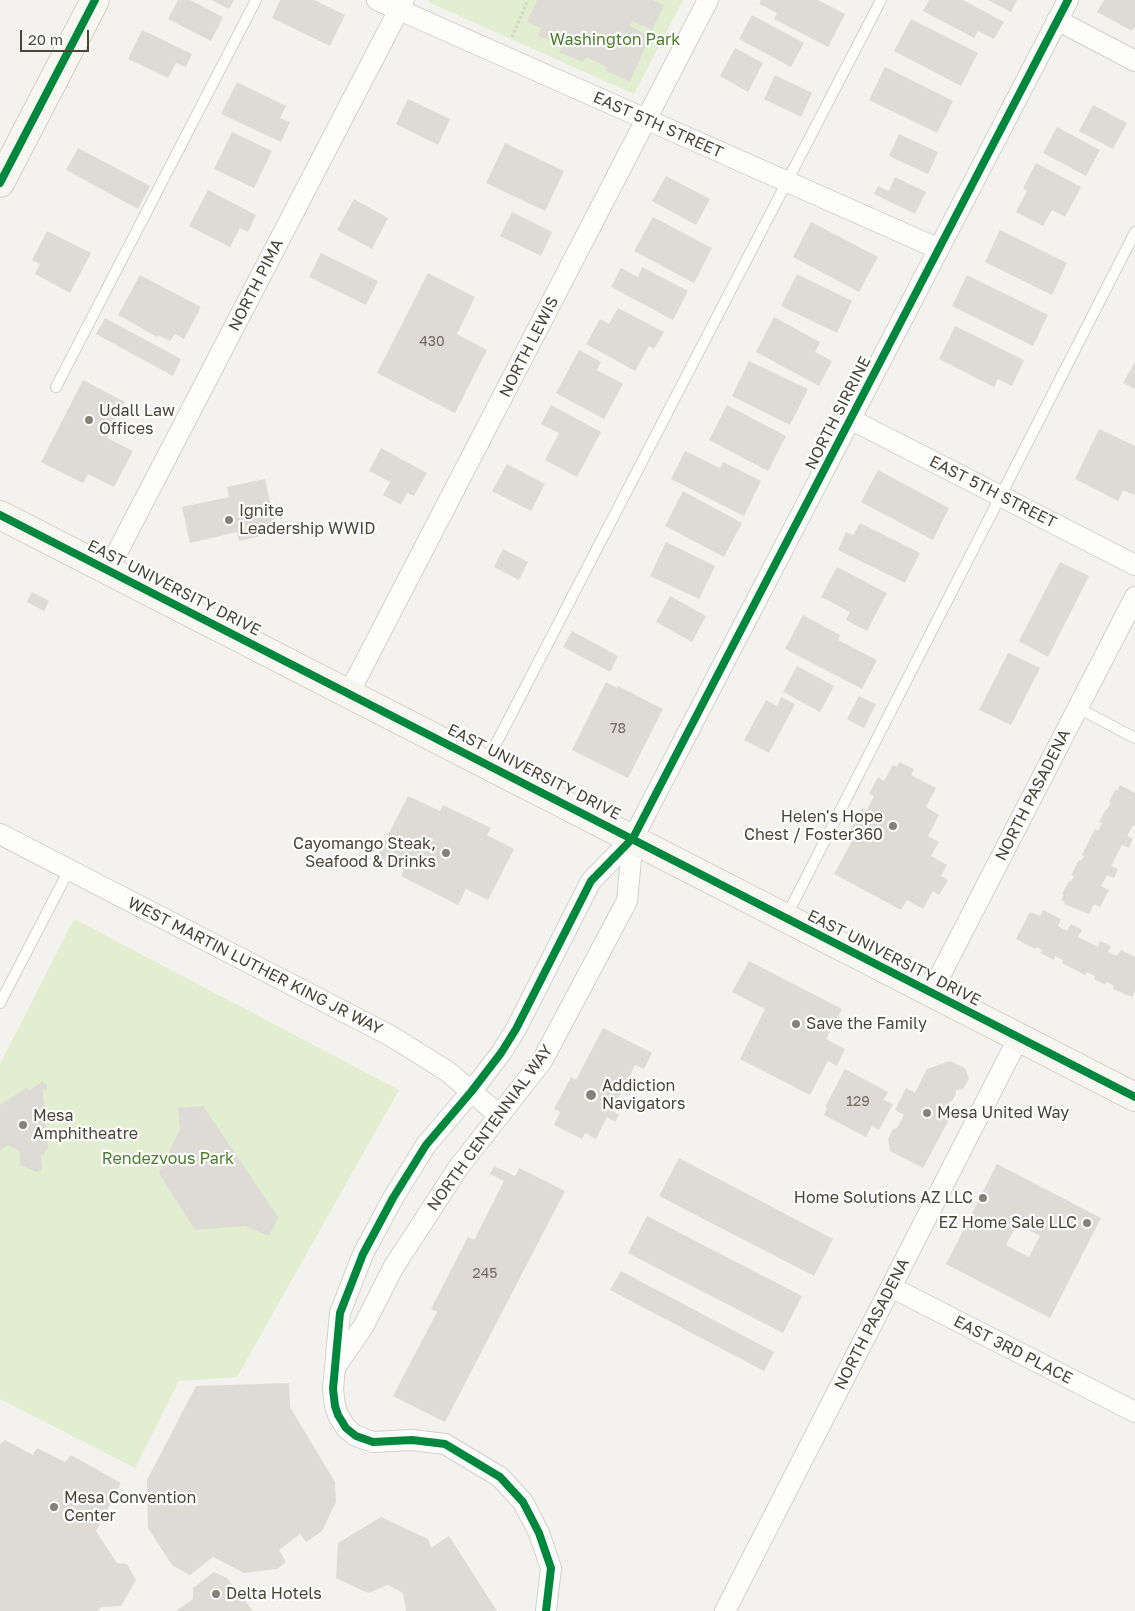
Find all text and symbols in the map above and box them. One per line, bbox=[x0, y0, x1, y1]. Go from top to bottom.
scale bar bbox=[22, 20, 91, 52]
text: 20 m bbox=[28, 30, 63, 48]
park label: Washington Park bbox=[550, 30, 680, 50]
street label: EAST 5TH STREET bbox=[590, 88, 726, 162]
street label: NORTH PIMA bbox=[225, 236, 287, 334]
street label: NORTH LEWIS bbox=[495, 294, 563, 400]
house number: 430 bbox=[419, 334, 445, 350]
street label: NORTH SIRRINE bbox=[801, 353, 875, 473]
place label: Udall Law Offices bbox=[99, 401, 175, 439]
marker: Udall Law Offices bbox=[83, 414, 95, 426]
street label: EAST 5TH STREET bbox=[926, 452, 1060, 532]
place label: Ignite Leadership WWID bbox=[239, 501, 375, 539]
marker: Ignite Leadership WWID bbox=[223, 514, 235, 526]
street label: EAST UNIVERSITY DRIVE bbox=[84, 536, 264, 640]
street label: EAST UNIVERSITY DRIVE bbox=[444, 720, 624, 824]
house number: 78 bbox=[610, 721, 626, 737]
street label: NORTH PASADENA bbox=[991, 726, 1075, 864]
place label: Helen's Hope Chest / Foster360 bbox=[744, 807, 883, 845]
marker: Helen's Hope Chest / Foster360 bbox=[887, 820, 899, 832]
place label: Cayomango Steak, Seafood & Drinks bbox=[293, 834, 436, 872]
marker: Cayomango Steak, Seafood & Drinks bbox=[440, 847, 452, 859]
street label: WEST MARTIN LUTHER KING JR WAY bbox=[124, 893, 386, 1039]
street label: EAST UNIVERSITY DRIVE bbox=[804, 906, 984, 1010]
place label: Save the Family bbox=[806, 1014, 927, 1034]
marker: Save the Family bbox=[790, 1018, 802, 1030]
street label: NORTH CENTENNIAL WAY bbox=[423, 1041, 557, 1215]
place label: Addiction Navigators bbox=[602, 1076, 686, 1114]
marker: Addiction Navigators bbox=[584, 1088, 598, 1102]
house number: 129 bbox=[846, 1094, 870, 1110]
place label: Mesa United Way bbox=[937, 1103, 1069, 1123]
place label: Mesa Amphitheatre bbox=[33, 1106, 138, 1144]
marker: Mesa United Way bbox=[921, 1107, 933, 1119]
marker: Mesa Amphitheatre bbox=[17, 1119, 29, 1131]
park label: Rendezvous Park bbox=[102, 1149, 234, 1169]
place label: Home Solutions AZ LLC bbox=[794, 1188, 973, 1208]
marker: Home Solutions AZ LLC bbox=[977, 1192, 989, 1204]
place label: EZ Home Sale LLC bbox=[938, 1213, 1077, 1233]
marker: EZ Home Sale LLC bbox=[1081, 1217, 1093, 1229]
street label: NORTH PASADENA bbox=[830, 1255, 914, 1393]
house number: 245 bbox=[473, 1266, 497, 1282]
street label: EAST 3RD PLACE bbox=[950, 1312, 1076, 1388]
place label: Mesa Convention Center bbox=[64, 1488, 196, 1526]
marker: Mesa Convention Center bbox=[48, 1501, 60, 1513]
place label: Delta Hotels bbox=[226, 1584, 322, 1604]
marker: Delta Hotels bbox=[210, 1588, 222, 1600]

